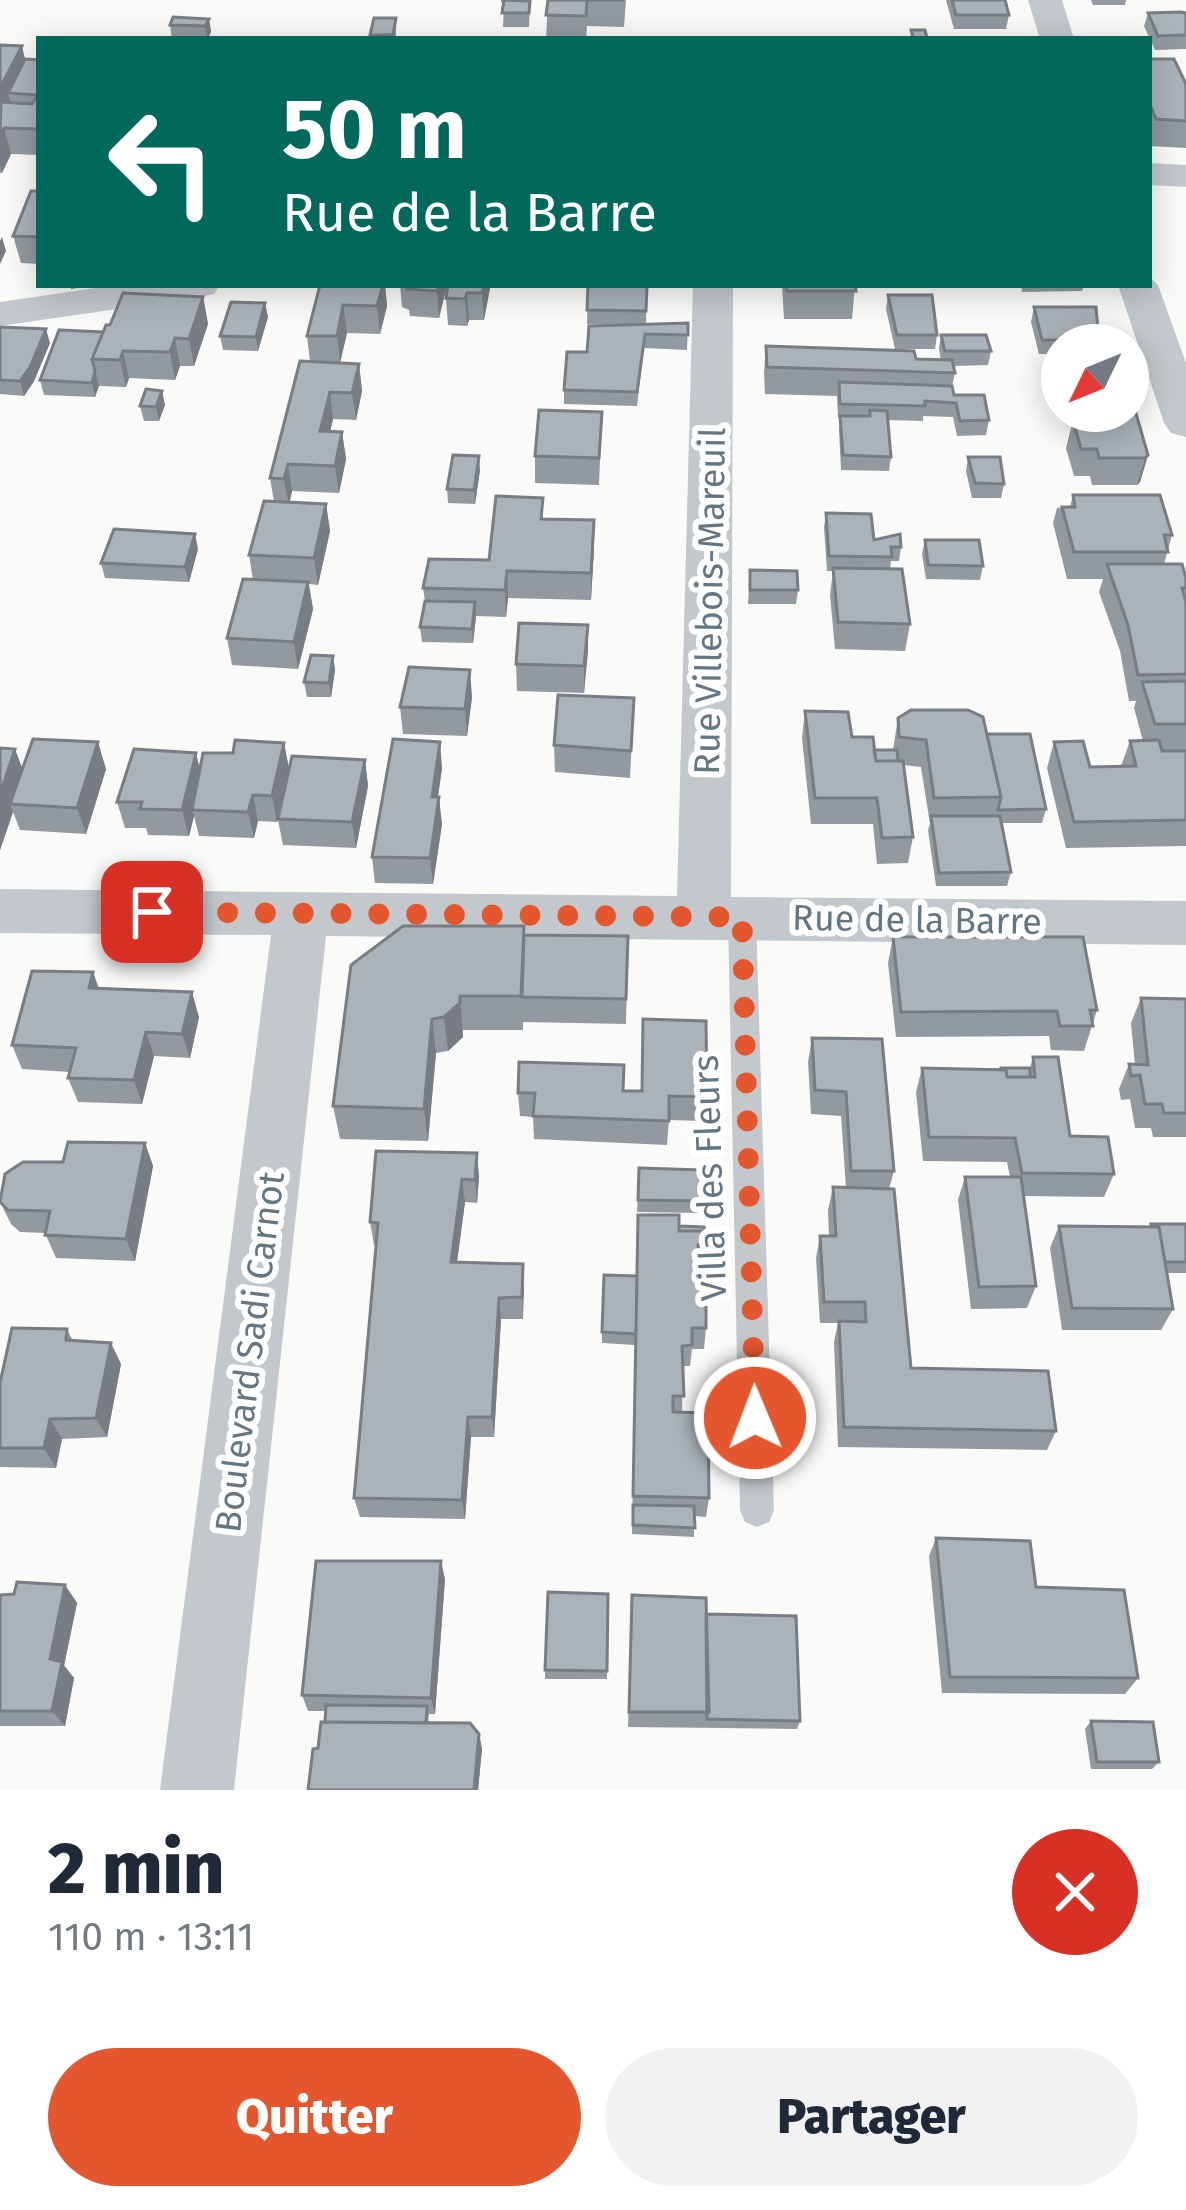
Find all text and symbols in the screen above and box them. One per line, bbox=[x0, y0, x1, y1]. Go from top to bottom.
text: 50 m bbox=[282, 79, 467, 180]
icon: left bbox=[84, 84, 240, 240]
text: Rue de la Barre bbox=[282, 181, 657, 245]
north arrow bbox=[1041, 324, 1149, 432]
map controls bbox=[1041, 324, 1149, 432]
street label: Rue Villebois-Mareuil bbox=[685, 427, 735, 775]
pin bbox=[101, 861, 203, 963]
icon: arrive bbox=[119, 879, 185, 945]
street label: Rue de la Barre bbox=[792, 896, 1042, 944]
street label: Villa des Fleurs bbox=[684, 1054, 736, 1302]
street label: Boulevard Sadi Carnot bbox=[206, 1169, 294, 1535]
position arrow bbox=[692, 1355, 818, 1481]
text: 2 min bbox=[48, 1826, 224, 1912]
button: close bbox=[1012, 1829, 1138, 1955]
text: 110 m · 13:11 bbox=[48, 1914, 254, 1960]
button: Quitter bbox=[48, 2048, 581, 2186]
button: Partager bbox=[605, 2048, 1138, 2186]

